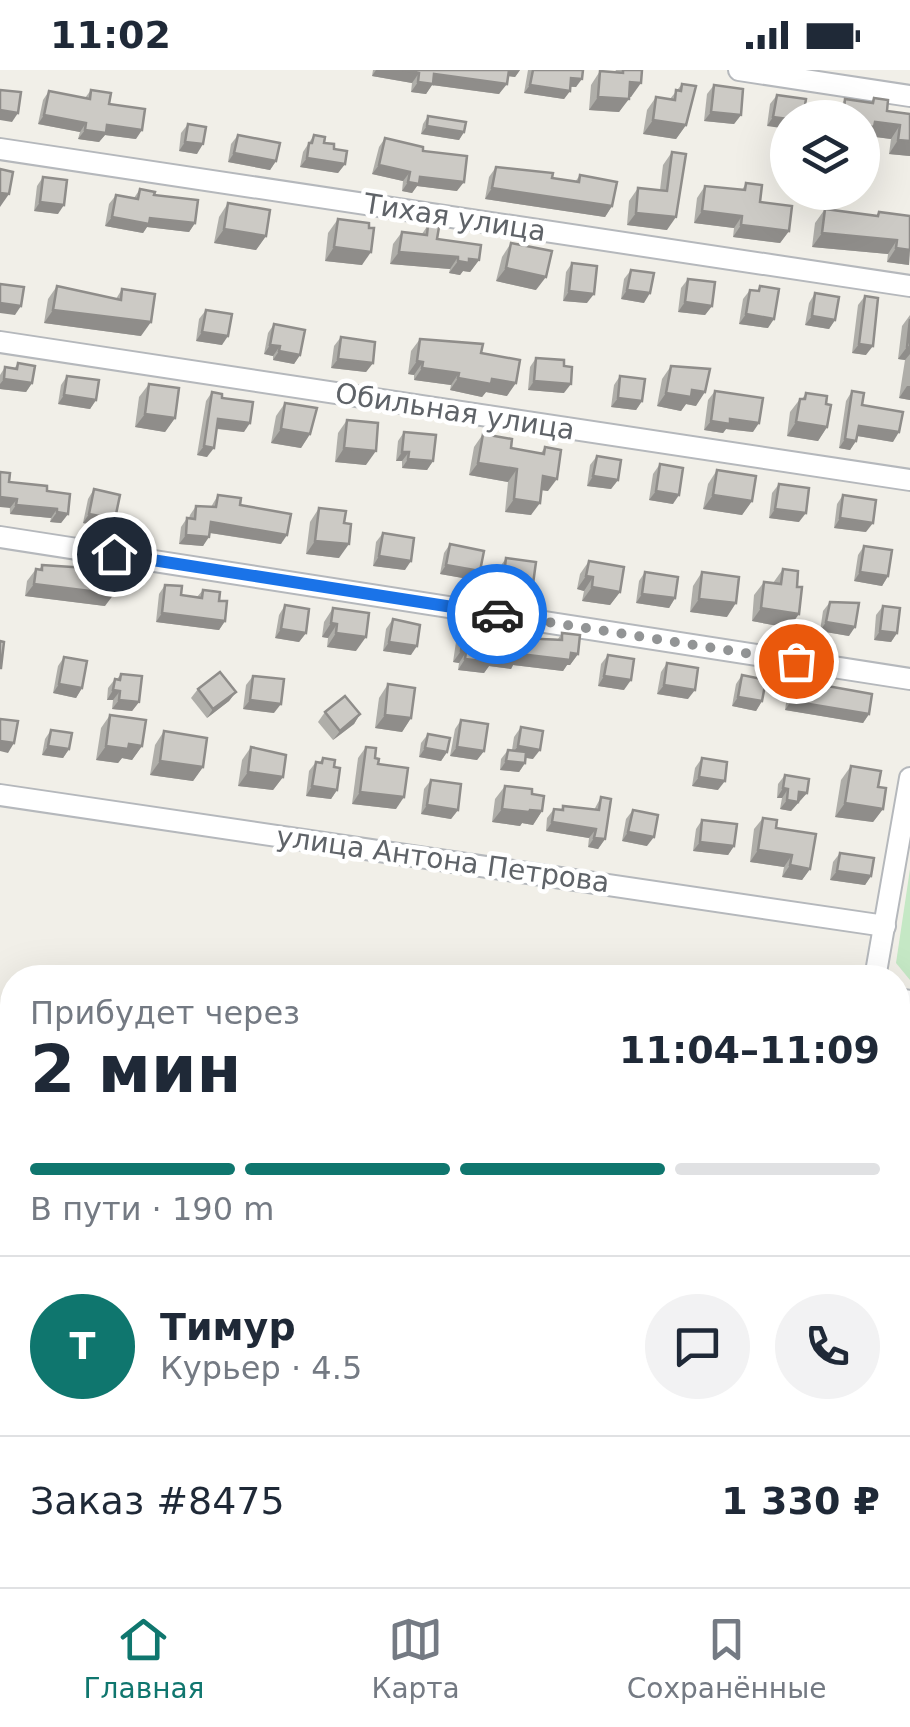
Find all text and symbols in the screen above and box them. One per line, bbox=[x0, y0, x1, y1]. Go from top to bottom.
text: 11:02 bbox=[50, 13, 171, 57]
map controls bbox=[770, 100, 880, 210]
button: layers bbox=[770, 100, 880, 210]
street label: Тихая улица bbox=[361, 187, 548, 248]
street label: Обильная улица bbox=[333, 376, 577, 447]
pin bbox=[72, 512, 157, 597]
icon: home bbox=[87, 527, 142, 582]
courier bbox=[447, 564, 547, 664]
icon: car bbox=[470, 587, 525, 642]
pin bbox=[754, 619, 839, 704]
icon: bag bbox=[769, 634, 824, 689]
street label: улица Антона Петрова bbox=[274, 820, 612, 899]
text: Прибудет через bbox=[30, 994, 300, 1032]
text: 11:04–11:09 bbox=[619, 1028, 880, 1072]
text: 2 мин bbox=[30, 1032, 241, 1107]
text: В пути · 190 m bbox=[30, 1190, 274, 1228]
button: chat bbox=[645, 1294, 750, 1399]
button: phone bbox=[775, 1294, 880, 1399]
text: Тимур bbox=[160, 1305, 296, 1349]
text: Т bbox=[70, 1324, 95, 1368]
text: Курьер · 4.5 bbox=[160, 1349, 362, 1387]
text: Заказ #8475 bbox=[30, 1479, 285, 1523]
text: 1 330 ₽ bbox=[721, 1479, 880, 1523]
tab: Главная bbox=[84, 1612, 204, 1705]
tab: Карта bbox=[372, 1612, 460, 1705]
tab: Сохранённые bbox=[627, 1612, 826, 1705]

